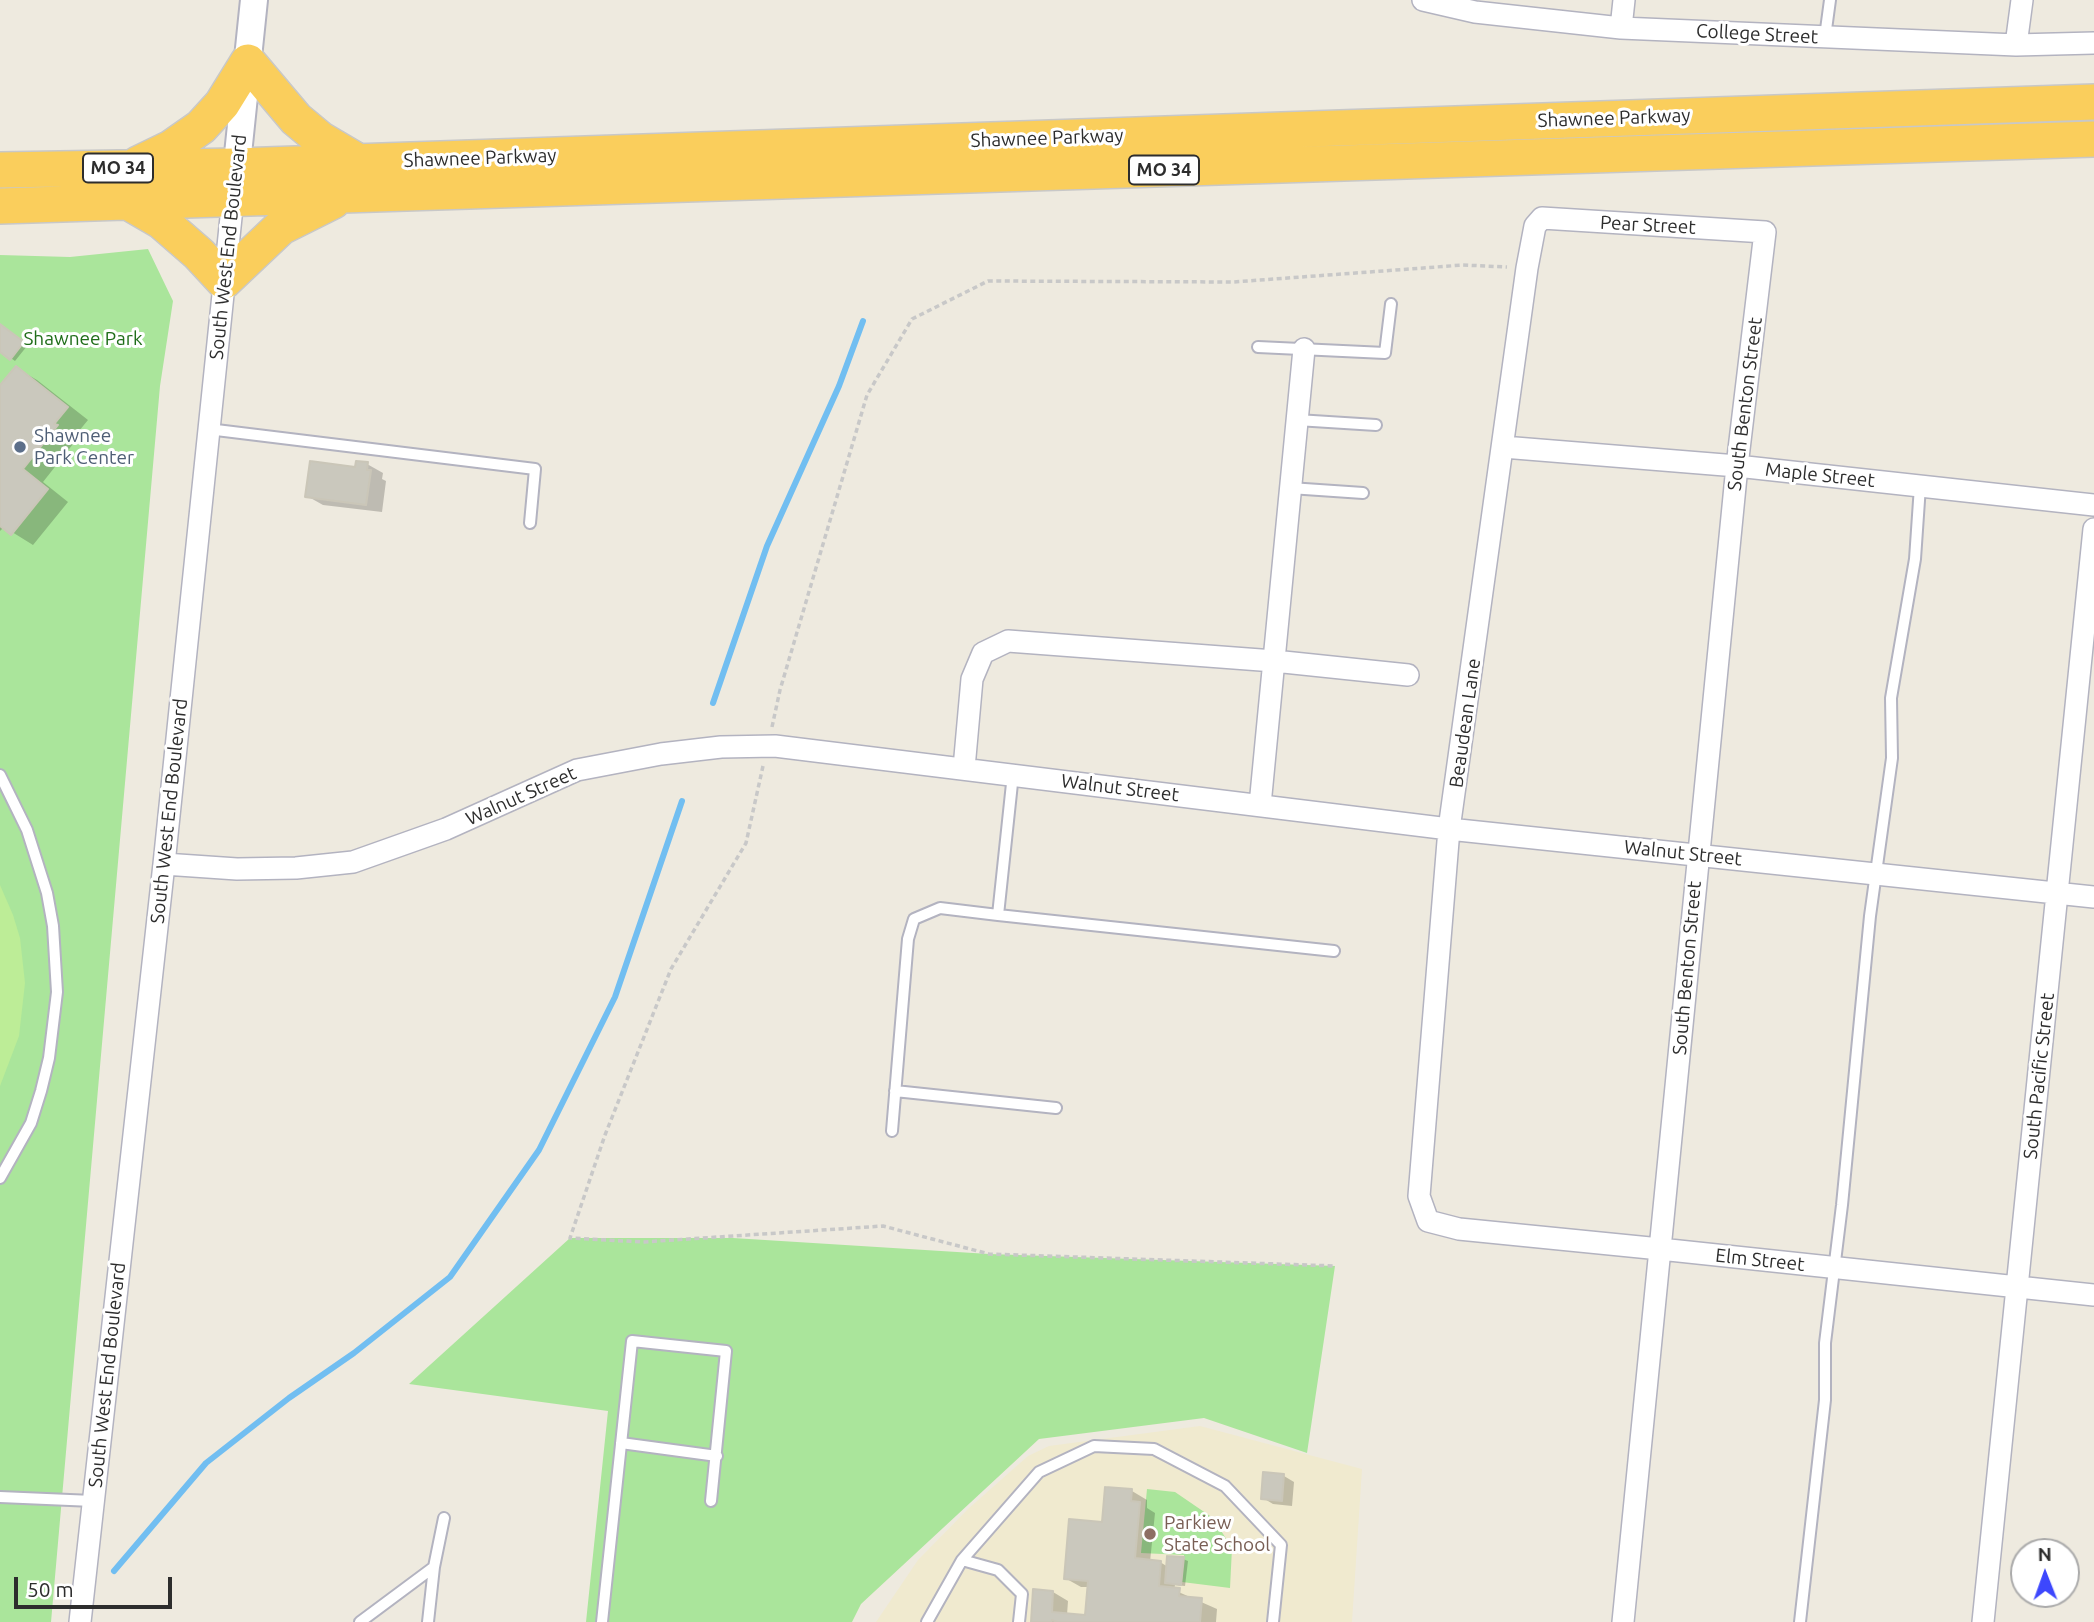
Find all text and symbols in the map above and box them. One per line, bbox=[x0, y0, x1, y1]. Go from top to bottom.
street label: College Street bbox=[1695, 19, 1819, 49]
street label: Shawnee Parkway bbox=[1537, 104, 1691, 132]
street label: Shawnee Parkway bbox=[970, 124, 1124, 152]
street label: South West End Boulevard bbox=[205, 133, 251, 361]
street label: Shawnee Parkway bbox=[403, 144, 557, 172]
road number: MO 34 bbox=[83, 154, 153, 182]
road number: MO 34 bbox=[1129, 155, 1199, 184]
street label: Pear Street bbox=[1600, 211, 1696, 239]
street label: South Benton Street bbox=[1723, 316, 1767, 492]
park label: Shawnee Park bbox=[23, 328, 143, 350]
place label: Shawnee Park Center bbox=[34, 425, 134, 469]
marker: Shawnee Park Center bbox=[12, 439, 28, 455]
street label: Maple Street bbox=[1764, 458, 1876, 492]
street label: Beaudean Lane bbox=[1445, 657, 1485, 789]
street label: South West End Boulevard bbox=[146, 697, 192, 925]
street label: Walnut Street bbox=[462, 761, 580, 831]
street label: Walnut Street bbox=[1060, 769, 1180, 807]
street label: Walnut Street bbox=[1623, 835, 1743, 871]
street label: South Benton Street bbox=[1668, 880, 1706, 1056]
street label: South Pacific Street bbox=[2019, 992, 2059, 1160]
street label: Elm Street bbox=[1714, 1244, 1806, 1276]
street label: South West End Boulevard bbox=[84, 1261, 130, 1489]
place label: Parkiew State School bbox=[1164, 1512, 1270, 1556]
marker: Parkiew State School bbox=[1142, 1526, 1158, 1542]
north arrow bbox=[2010, 1538, 2080, 1608]
text: N bbox=[2037, 1543, 2052, 1565]
scale bar bbox=[18, 1562, 175, 1606]
text: 50 m bbox=[27, 1577, 74, 1601]

